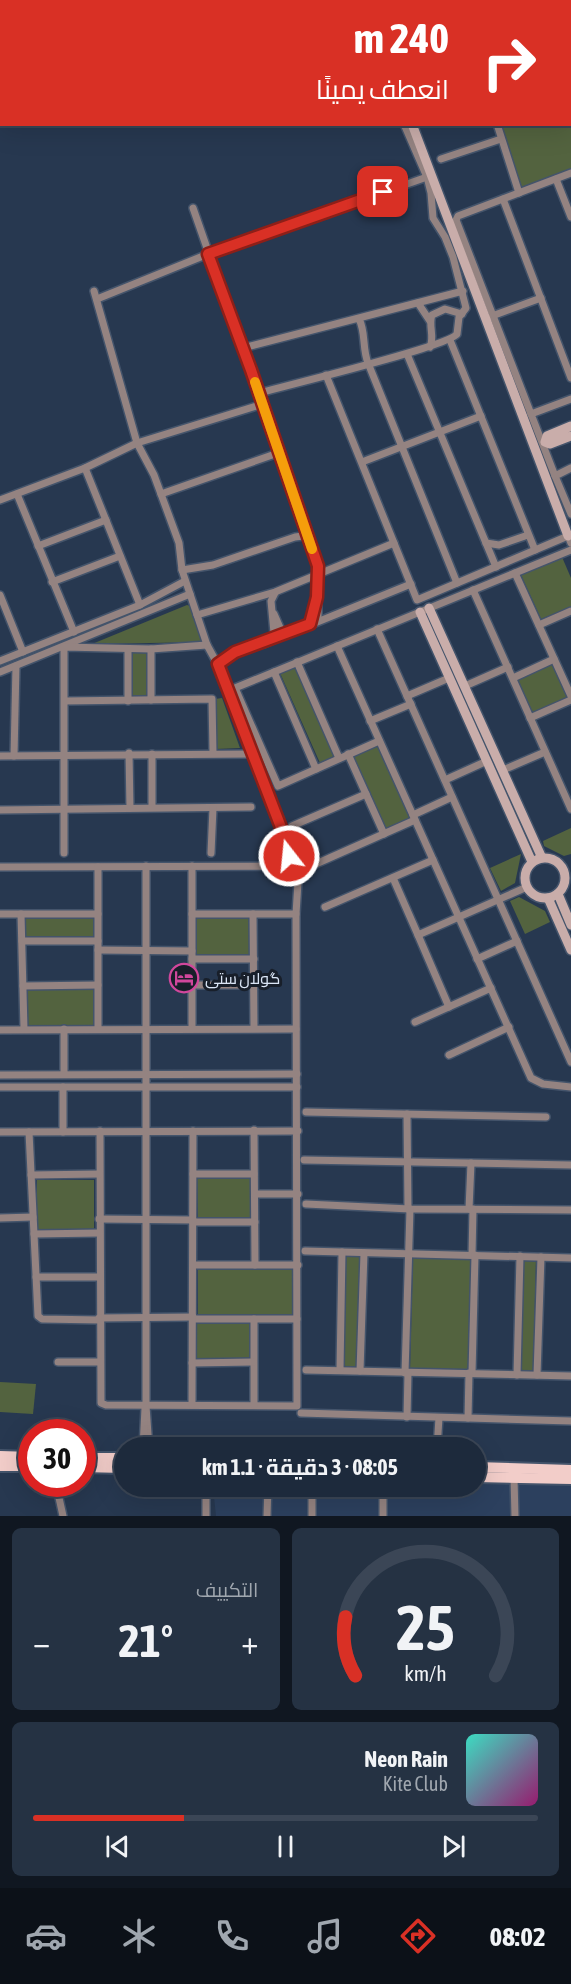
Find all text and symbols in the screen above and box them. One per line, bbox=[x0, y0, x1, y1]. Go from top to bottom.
text: 240 m bbox=[354, 14, 449, 62]
icon: right bbox=[470, 24, 548, 102]
text: انعطف يمينًا bbox=[316, 74, 449, 105]
pin bbox=[357, 166, 408, 217]
icon: arrive bbox=[366, 175, 399, 208]
position arrow bbox=[257, 824, 321, 888]
hotel icon: گولان ستی bbox=[168, 962, 200, 994]
place label: گولان ستی bbox=[205, 969, 280, 989]
speed limit sign: 30 bbox=[18, 1419, 96, 1497]
text: 08:05 · 3 دقيقة · 1.1 km bbox=[202, 1454, 398, 1480]
text: التكييف bbox=[196, 1578, 259, 1601]
text: 25 bbox=[396, 1592, 455, 1663]
text: 21° bbox=[118, 1615, 173, 1667]
text: − bbox=[33, 1623, 50, 1661]
text: + bbox=[241, 1623, 258, 1661]
text: km/h bbox=[404, 1661, 447, 1686]
text: Neon Rain bbox=[364, 1746, 448, 1772]
text: Kite Club bbox=[383, 1772, 448, 1795]
icon: previous bbox=[101, 1830, 134, 1863]
icon: pause bbox=[269, 1830, 302, 1863]
icon: next bbox=[437, 1830, 470, 1863]
icon: car bbox=[25, 1915, 67, 1957]
icon: climate bbox=[118, 1915, 160, 1957]
icon: phone bbox=[211, 1915, 253, 1957]
icon: music bbox=[304, 1915, 346, 1957]
icon: directions bbox=[397, 1915, 439, 1957]
text: 08:02 bbox=[489, 1921, 546, 1952]

